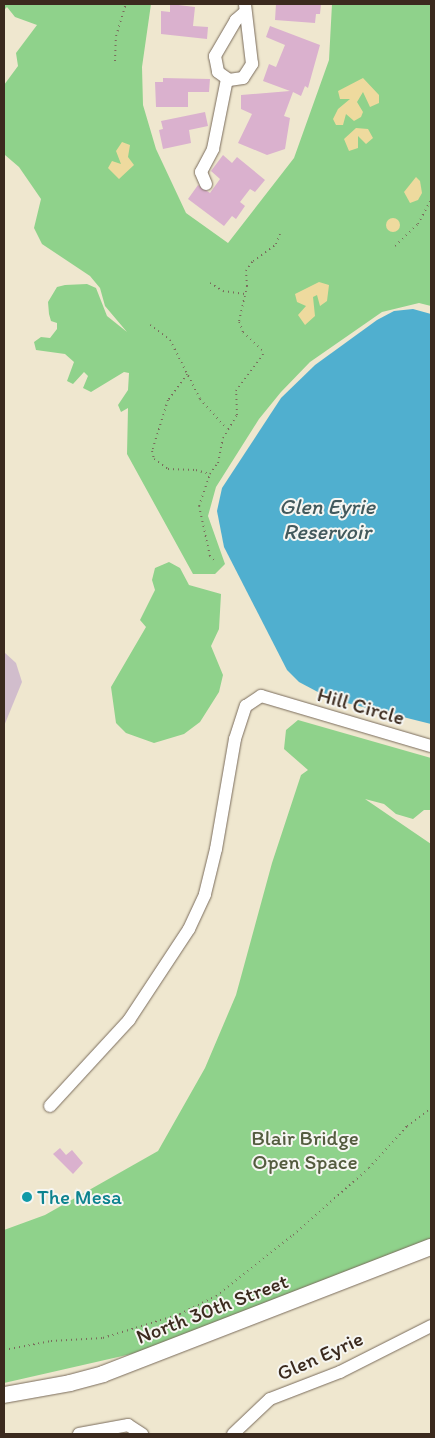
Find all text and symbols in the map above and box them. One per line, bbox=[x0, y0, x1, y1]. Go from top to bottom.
water label: Glen Eyrie Reservoir bbox=[279, 493, 375, 544]
street label: Hill Circle bbox=[315, 682, 407, 730]
park label: Blair Bridge Open Space bbox=[251, 1125, 359, 1175]
place label: The Mesa bbox=[37, 1184, 121, 1210]
marker: The Mesa bbox=[21, 1191, 33, 1203]
street label: North 30th Street bbox=[133, 1269, 291, 1349]
street label: Glen Eyrie bbox=[273, 1326, 367, 1386]

